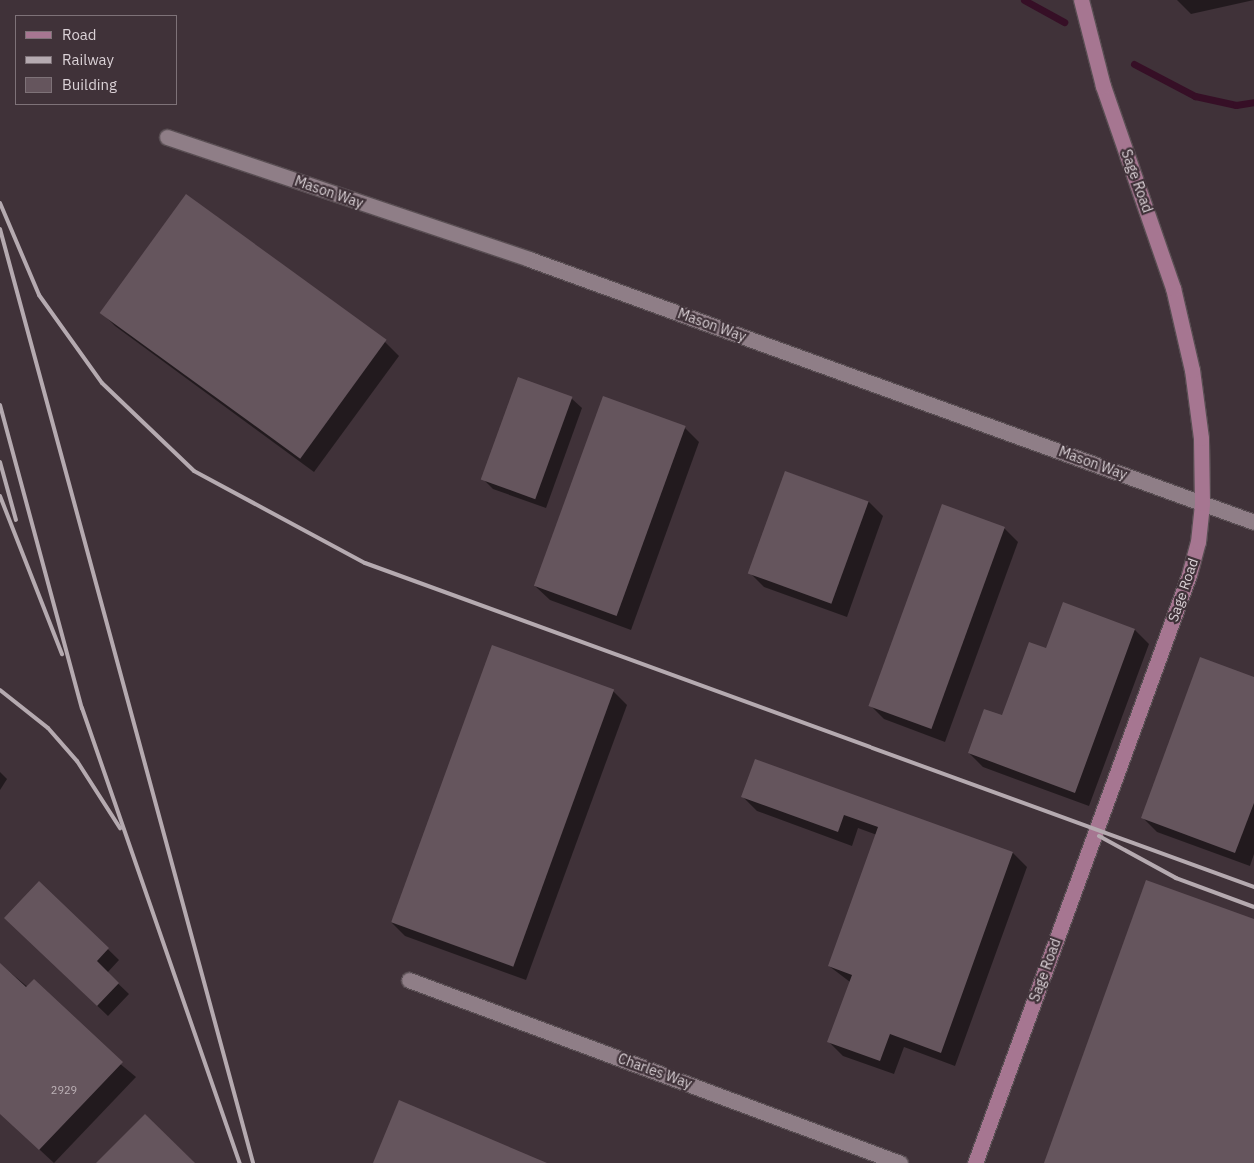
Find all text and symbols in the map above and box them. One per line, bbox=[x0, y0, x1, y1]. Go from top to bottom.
legend bbox=[15, 15, 178, 105]
text: Road bbox=[62, 25, 97, 44]
text: Railway bbox=[62, 50, 114, 69]
text: Building bbox=[62, 75, 117, 94]
street label: Sage Road bbox=[1118, 147, 1156, 215]
street label: Mason Way bbox=[292, 172, 366, 212]
street label: Mason Way bbox=[676, 305, 748, 345]
street label: Mason Way bbox=[1057, 443, 1129, 483]
street label: Sage Road bbox=[1164, 556, 1202, 624]
street label: Sage Road bbox=[1026, 936, 1064, 1004]
street label: Charles Way bbox=[616, 1050, 694, 1092]
house number: 2929 bbox=[51, 1083, 77, 1097]

